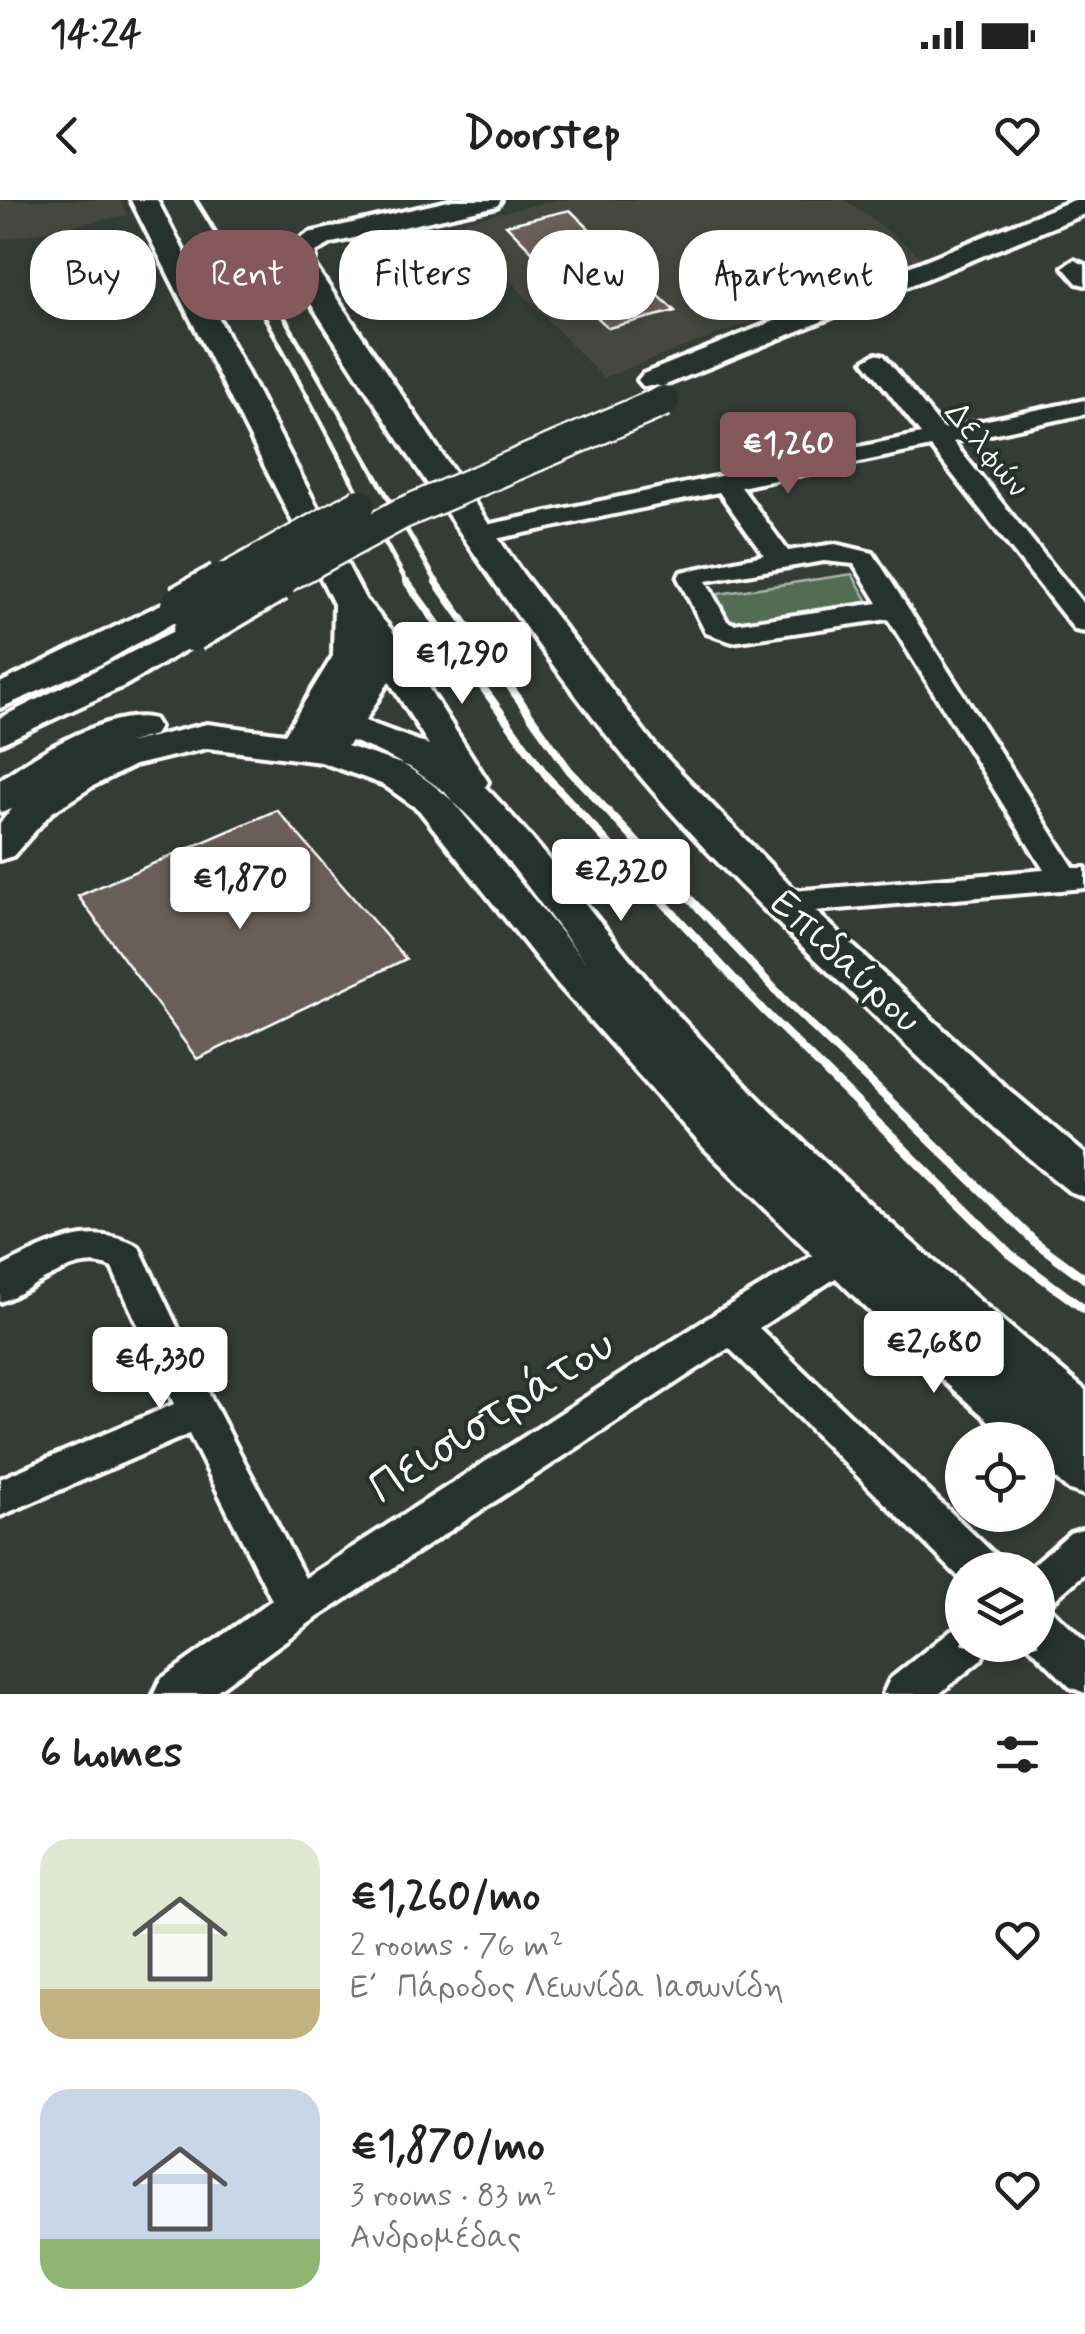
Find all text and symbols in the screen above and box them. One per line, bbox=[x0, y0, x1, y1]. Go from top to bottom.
text: 14:24 bbox=[50, 11, 142, 60]
text: Doorstep bbox=[464, 106, 621, 165]
icon: back bbox=[40, 108, 95, 163]
icon: heart bbox=[990, 108, 1045, 163]
chip: Buy bbox=[30, 230, 156, 320]
chip: Rent bbox=[176, 230, 319, 320]
chip: Filters bbox=[339, 230, 507, 320]
chip: New bbox=[527, 230, 659, 320]
chip: Apartment bbox=[679, 230, 908, 320]
street label: Δελφών bbox=[935, 394, 1037, 506]
pin: €1,260 bbox=[707, 412, 869, 497]
text: €1,260 bbox=[742, 423, 834, 465]
pin: €1,290 bbox=[381, 622, 543, 707]
text: €1,290 bbox=[415, 633, 509, 675]
pin: €2,320 bbox=[540, 839, 702, 924]
pin: €1,870 bbox=[159, 847, 321, 932]
text: €2,320 bbox=[574, 850, 668, 892]
text: €1,870 bbox=[192, 858, 288, 900]
street label: Επιδαύρου bbox=[758, 879, 932, 1045]
pin: €2,680 bbox=[853, 1311, 1015, 1396]
street label: Πεισιστράτου bbox=[357, 1314, 627, 1520]
text: €2,680 bbox=[886, 1322, 982, 1364]
pin: €4,330 bbox=[79, 1327, 241, 1412]
text: €4,330 bbox=[114, 1338, 206, 1380]
map controls bbox=[945, 1422, 1055, 1662]
button: locate bbox=[945, 1422, 1055, 1532]
button: layers bbox=[945, 1552, 1055, 1662]
text: 6 homes bbox=[40, 1727, 183, 1782]
icon: filters bbox=[990, 1727, 1045, 1782]
text: €1,260/mo bbox=[350, 1870, 541, 1925]
icon: home bbox=[120, 1879, 240, 1999]
icon: heart bbox=[990, 1912, 1045, 1967]
text: 2 rooms · 76 m² bbox=[350, 1925, 563, 1967]
text: Ε΄ Πάροδος Λεωνίδα Ιασωνίδη bbox=[350, 1967, 784, 2009]
text: €1,870/mo bbox=[350, 2120, 545, 2175]
icon: home bbox=[120, 2129, 240, 2249]
icon: heart bbox=[990, 2162, 1045, 2217]
text: 3 rooms · 83 m² bbox=[350, 2175, 557, 2217]
text: Ανδρομέδας bbox=[350, 2217, 521, 2259]

